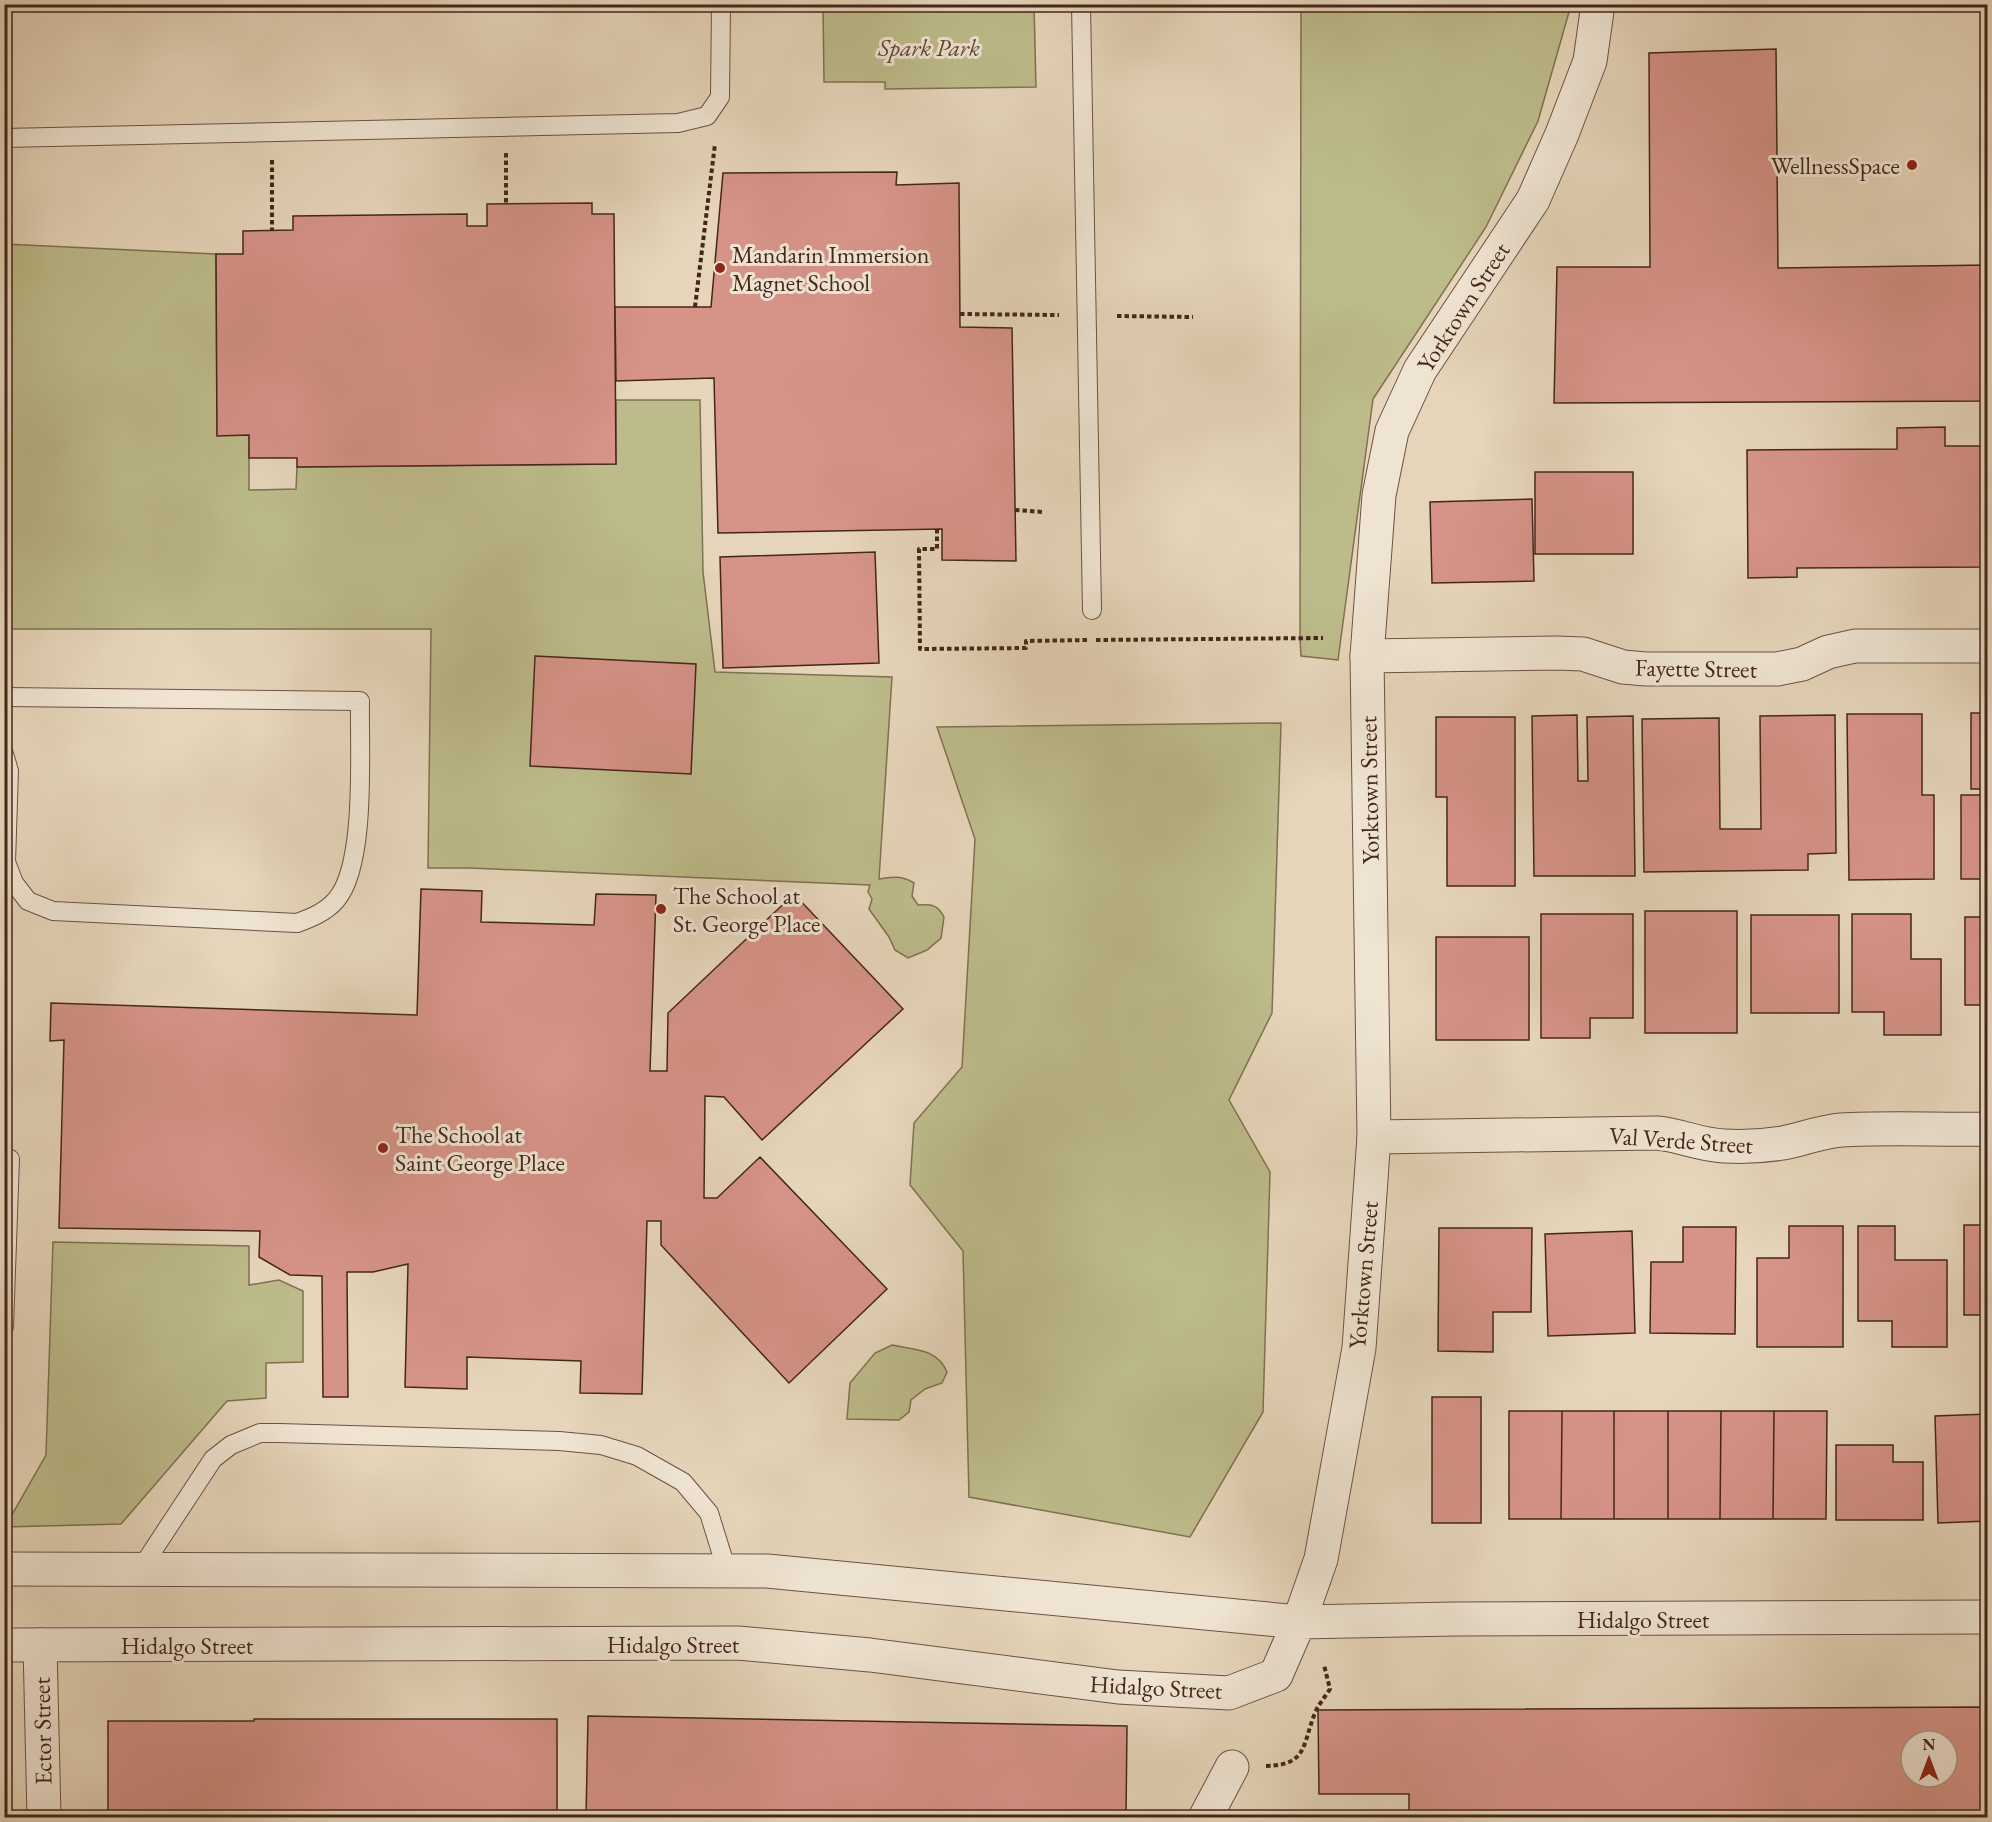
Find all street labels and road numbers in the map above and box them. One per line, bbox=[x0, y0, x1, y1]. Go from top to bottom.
street label: Yorktown Street bbox=[1410, 236, 1517, 378]
street label: Fayette Street bbox=[1635, 651, 1758, 685]
street label: Yorktown Street bbox=[1352, 715, 1386, 864]
street label: Val Verde Street bbox=[1608, 1120, 1754, 1161]
street label: Yorktown Street bbox=[1341, 1199, 1385, 1350]
street label: Hidalgo Street bbox=[1577, 1604, 1710, 1635]
street label: Hidalgo Street bbox=[607, 1629, 740, 1660]
street label: Hidalgo Street bbox=[121, 1630, 254, 1661]
street label: Hidalgo Street bbox=[1089, 1668, 1224, 1706]
street label: Ector Street bbox=[26, 1676, 58, 1785]

